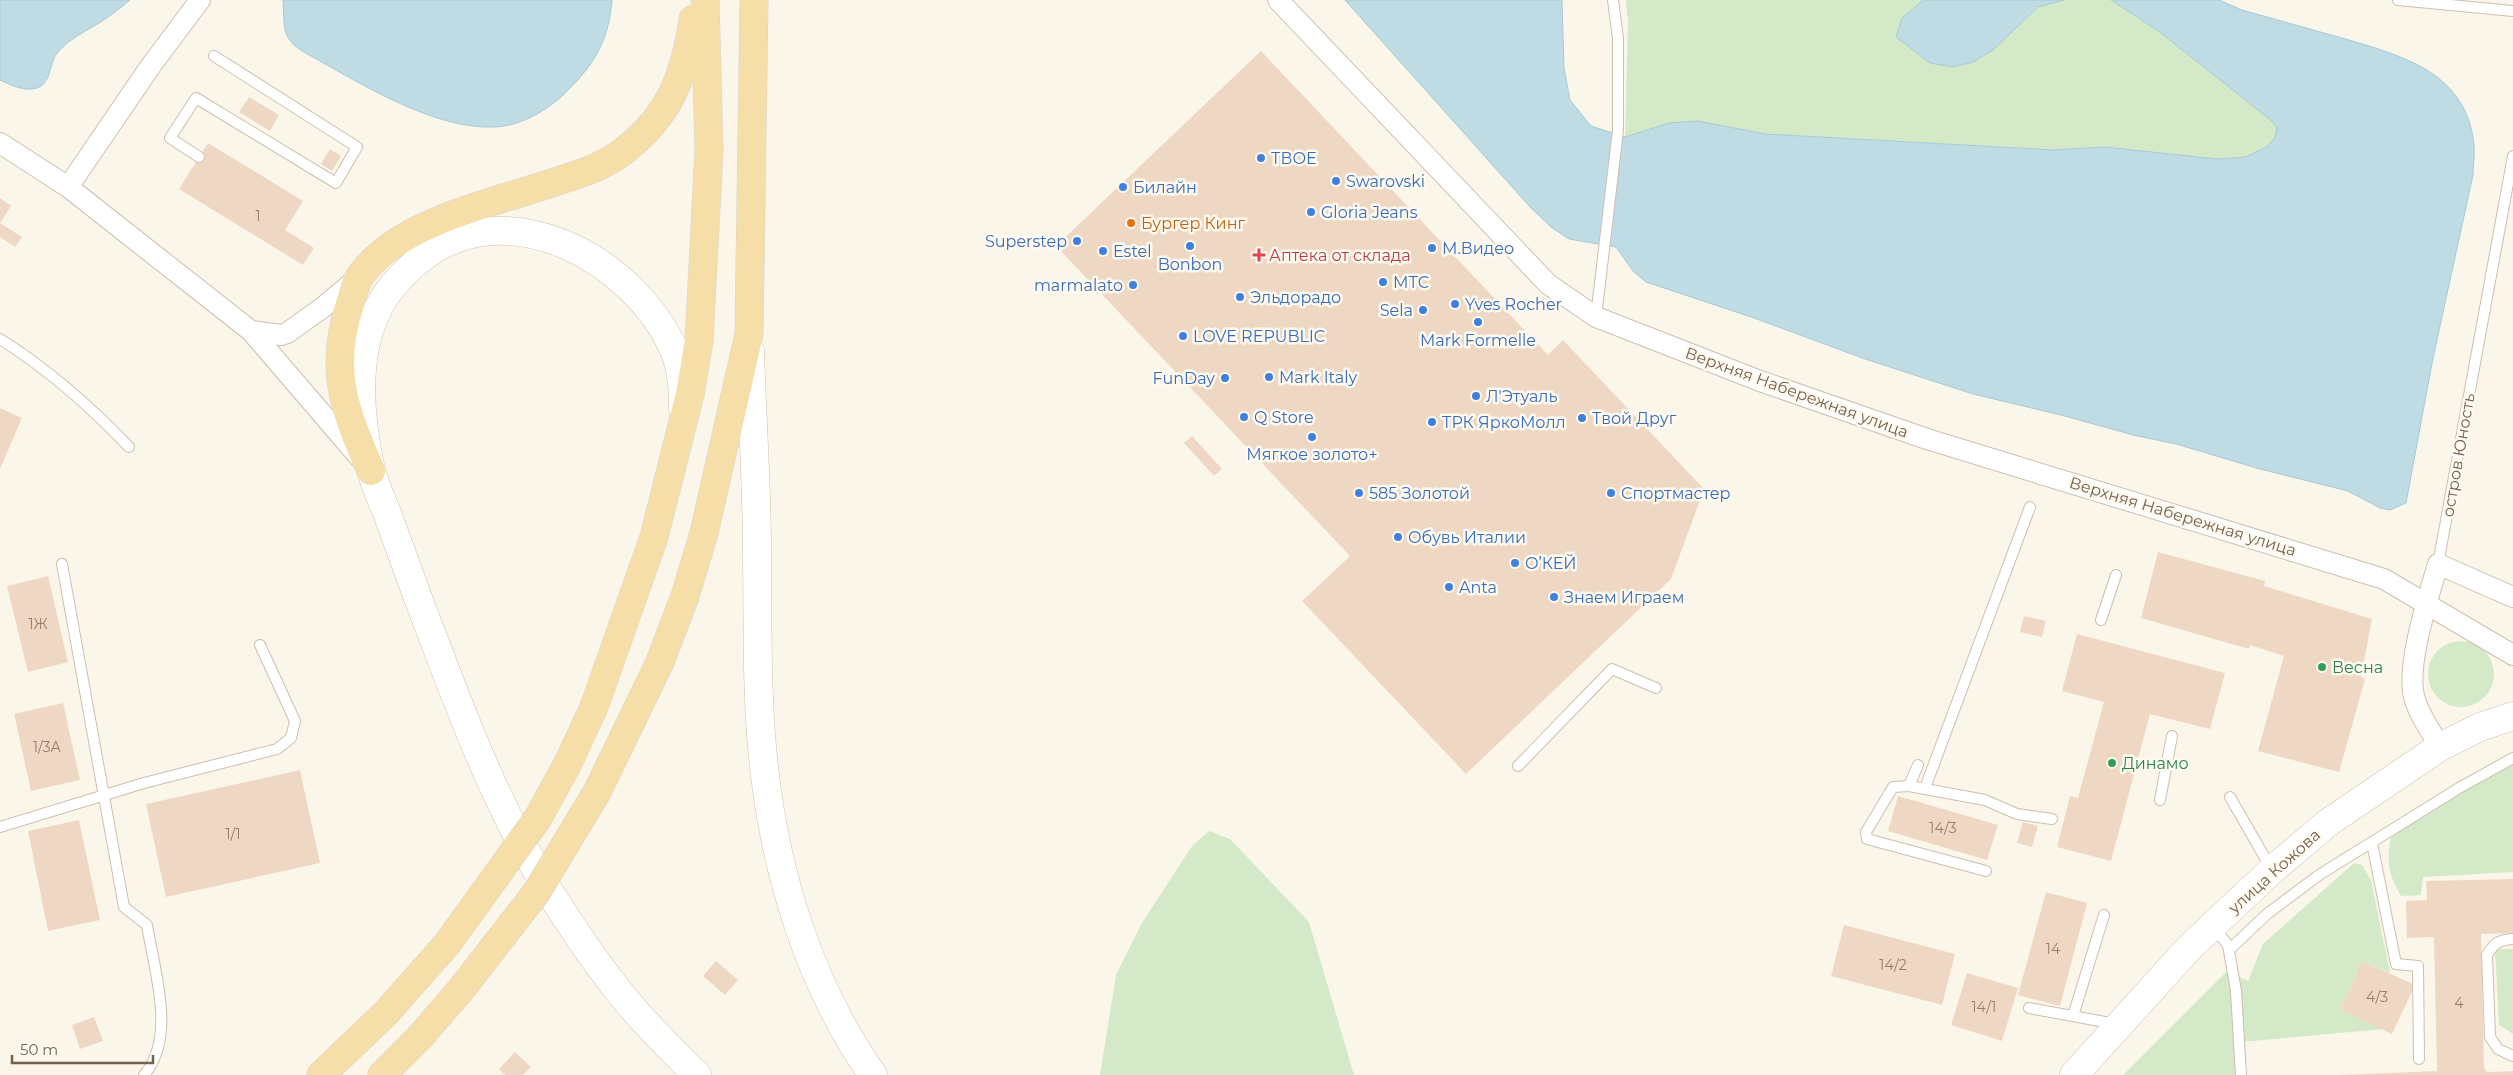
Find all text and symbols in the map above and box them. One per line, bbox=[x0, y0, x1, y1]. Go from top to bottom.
place label: ТВОЕ bbox=[1271, 149, 1317, 168]
marker: ТВОЕ bbox=[1255, 152, 1267, 164]
place label: Swarovski bbox=[1346, 172, 1425, 191]
marker: Swarovski bbox=[1330, 175, 1342, 187]
place label: Билайн bbox=[1133, 178, 1197, 197]
marker: Билайн bbox=[1117, 181, 1129, 193]
place label: Gloria Jeans bbox=[1321, 203, 1418, 222]
marker: Gloria Jeans bbox=[1305, 206, 1317, 218]
house number: 1 bbox=[255, 207, 261, 225]
place label: Бургер Кинг bbox=[1141, 214, 1245, 233]
marker: Бургер Кинг bbox=[1125, 217, 1137, 229]
place label: Superstep bbox=[985, 232, 1067, 251]
marker: Superstep bbox=[1071, 235, 1083, 247]
place label: М.Видео bbox=[1442, 239, 1514, 258]
marker: Bonbon bbox=[1184, 240, 1196, 252]
place label: Estel bbox=[1113, 242, 1152, 261]
marker: М.Видео bbox=[1426, 242, 1438, 254]
marker: Estel bbox=[1097, 245, 1109, 257]
place label: Аптека от склада bbox=[1269, 246, 1411, 265]
marker: Аптека от склада bbox=[1253, 249, 1265, 261]
place label: Bonbon bbox=[1158, 255, 1222, 274]
place label: МТС bbox=[1393, 273, 1429, 292]
place label: marmalato bbox=[1034, 276, 1123, 295]
marker: МТС bbox=[1377, 276, 1389, 288]
marker: marmalato bbox=[1127, 279, 1139, 291]
place label: Эльдорадо bbox=[1250, 288, 1341, 307]
marker: Эльдорадо bbox=[1234, 291, 1246, 303]
place label: Yves Rocher bbox=[1465, 295, 1562, 314]
marker: Yves Rocher bbox=[1449, 298, 1461, 310]
place label: Sela bbox=[1380, 301, 1413, 320]
marker: Sela bbox=[1417, 304, 1429, 316]
marker: Mark Formelle bbox=[1472, 316, 1484, 328]
place label: LOVE REPUBLIC bbox=[1193, 327, 1325, 346]
marker: LOVE REPUBLIC bbox=[1177, 330, 1189, 342]
place label: Mark Formelle bbox=[1420, 331, 1536, 350]
street label: Верхняя Набережная улица bbox=[1683, 343, 1911, 442]
place label: Mark Italy bbox=[1279, 368, 1357, 387]
place label: FunDay bbox=[1153, 369, 1215, 388]
marker: Mark Italy bbox=[1263, 371, 1275, 383]
marker: FunDay bbox=[1219, 372, 1231, 384]
place label: Л'Этуаль bbox=[1486, 387, 1557, 406]
marker: Л'Этуаль bbox=[1470, 390, 1482, 402]
street label: остров Юность bbox=[2438, 392, 2479, 519]
place label: Q Store bbox=[1254, 408, 1314, 427]
place label: Твой Друг bbox=[1592, 409, 1677, 428]
marker: Q Store bbox=[1238, 411, 1250, 423]
marker: Твой Друг bbox=[1576, 412, 1588, 424]
place label: ТРК ЯркоМолл bbox=[1442, 413, 1566, 432]
marker: ТРК ЯркоМолл bbox=[1426, 416, 1438, 428]
marker: Мягкое золото+ bbox=[1306, 431, 1318, 443]
place label: Мягкое золото+ bbox=[1246, 445, 1378, 464]
street label: Верхняя Набережная улица bbox=[2067, 473, 2299, 560]
place label: 585 Золотой bbox=[1369, 484, 1470, 503]
place label: Спортмастер bbox=[1621, 484, 1731, 503]
marker: 585 Золотой bbox=[1353, 487, 1365, 499]
marker: Спортмастер bbox=[1605, 487, 1617, 499]
place label: Обувь Италии bbox=[1408, 528, 1526, 547]
marker: Обувь Италии bbox=[1392, 531, 1404, 543]
place label: О’КЕЙ bbox=[1525, 554, 1576, 573]
marker: О’КЕЙ bbox=[1509, 557, 1521, 569]
place label: Anta bbox=[1459, 578, 1497, 597]
marker: Anta bbox=[1443, 581, 1455, 593]
place label: Знаем Играем bbox=[1564, 588, 1684, 607]
marker: Знаем Играем bbox=[1548, 591, 1560, 603]
house number: 1Ж bbox=[28, 615, 48, 633]
place label: Весна bbox=[2332, 658, 2383, 677]
marker: Весна bbox=[2316, 661, 2328, 673]
house number: 1/3А bbox=[33, 738, 62, 756]
place label: Динамо bbox=[2122, 754, 2189, 773]
marker: Динамо bbox=[2106, 757, 2118, 769]
house number: 14/3 bbox=[1929, 819, 1957, 837]
house number: 1/1 bbox=[225, 825, 241, 843]
street label: улица Кожова bbox=[2224, 825, 2324, 918]
house number: 14 bbox=[2046, 940, 2061, 958]
house number: 14/2 bbox=[1879, 956, 1907, 974]
house number: 4/3 bbox=[2366, 988, 2388, 1006]
house number: 4 bbox=[2454, 994, 2464, 1012]
house number: 14/1 bbox=[1972, 998, 1996, 1016]
scale bar bbox=[12, 1032, 154, 1064]
text: 50 m bbox=[20, 1040, 58, 1059]

